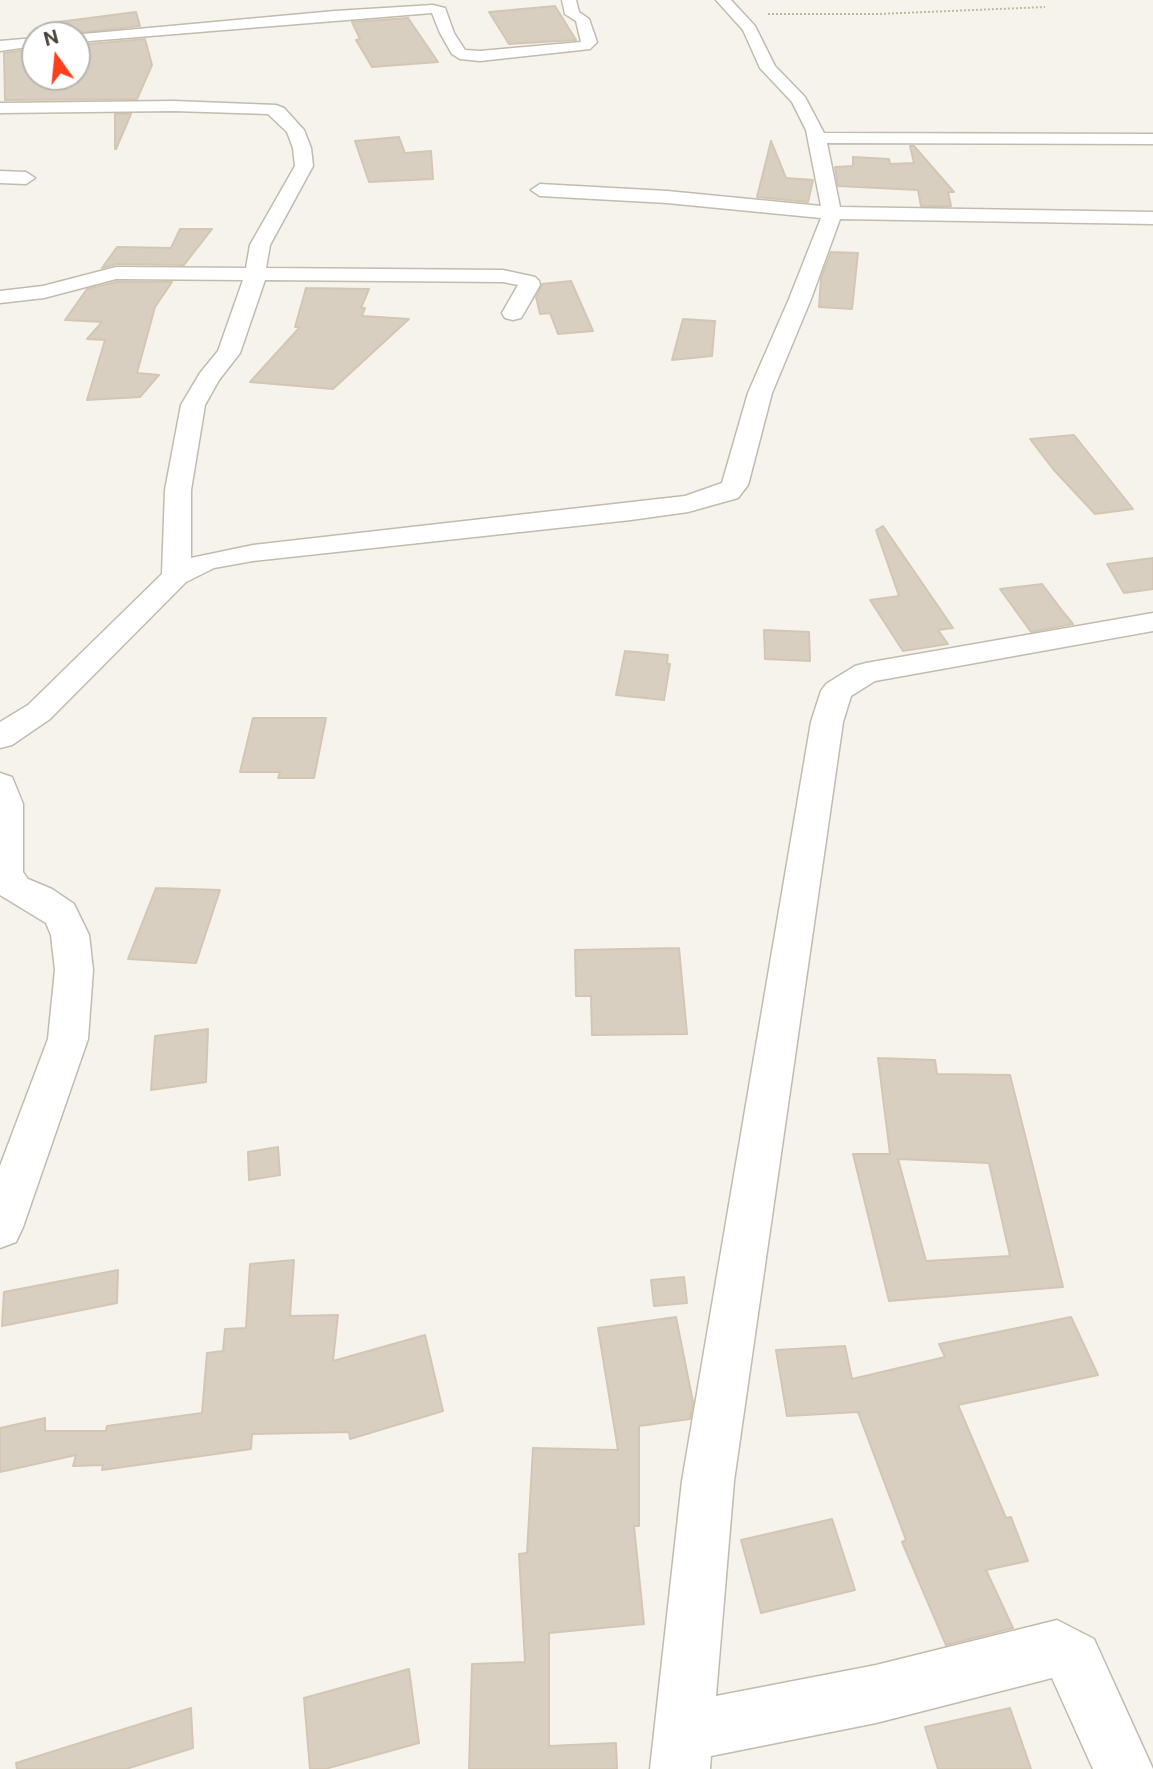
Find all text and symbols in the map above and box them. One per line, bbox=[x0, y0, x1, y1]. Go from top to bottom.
north arrow bbox=[21, 21, 91, 91]
text: N bbox=[41, 25, 61, 50]

